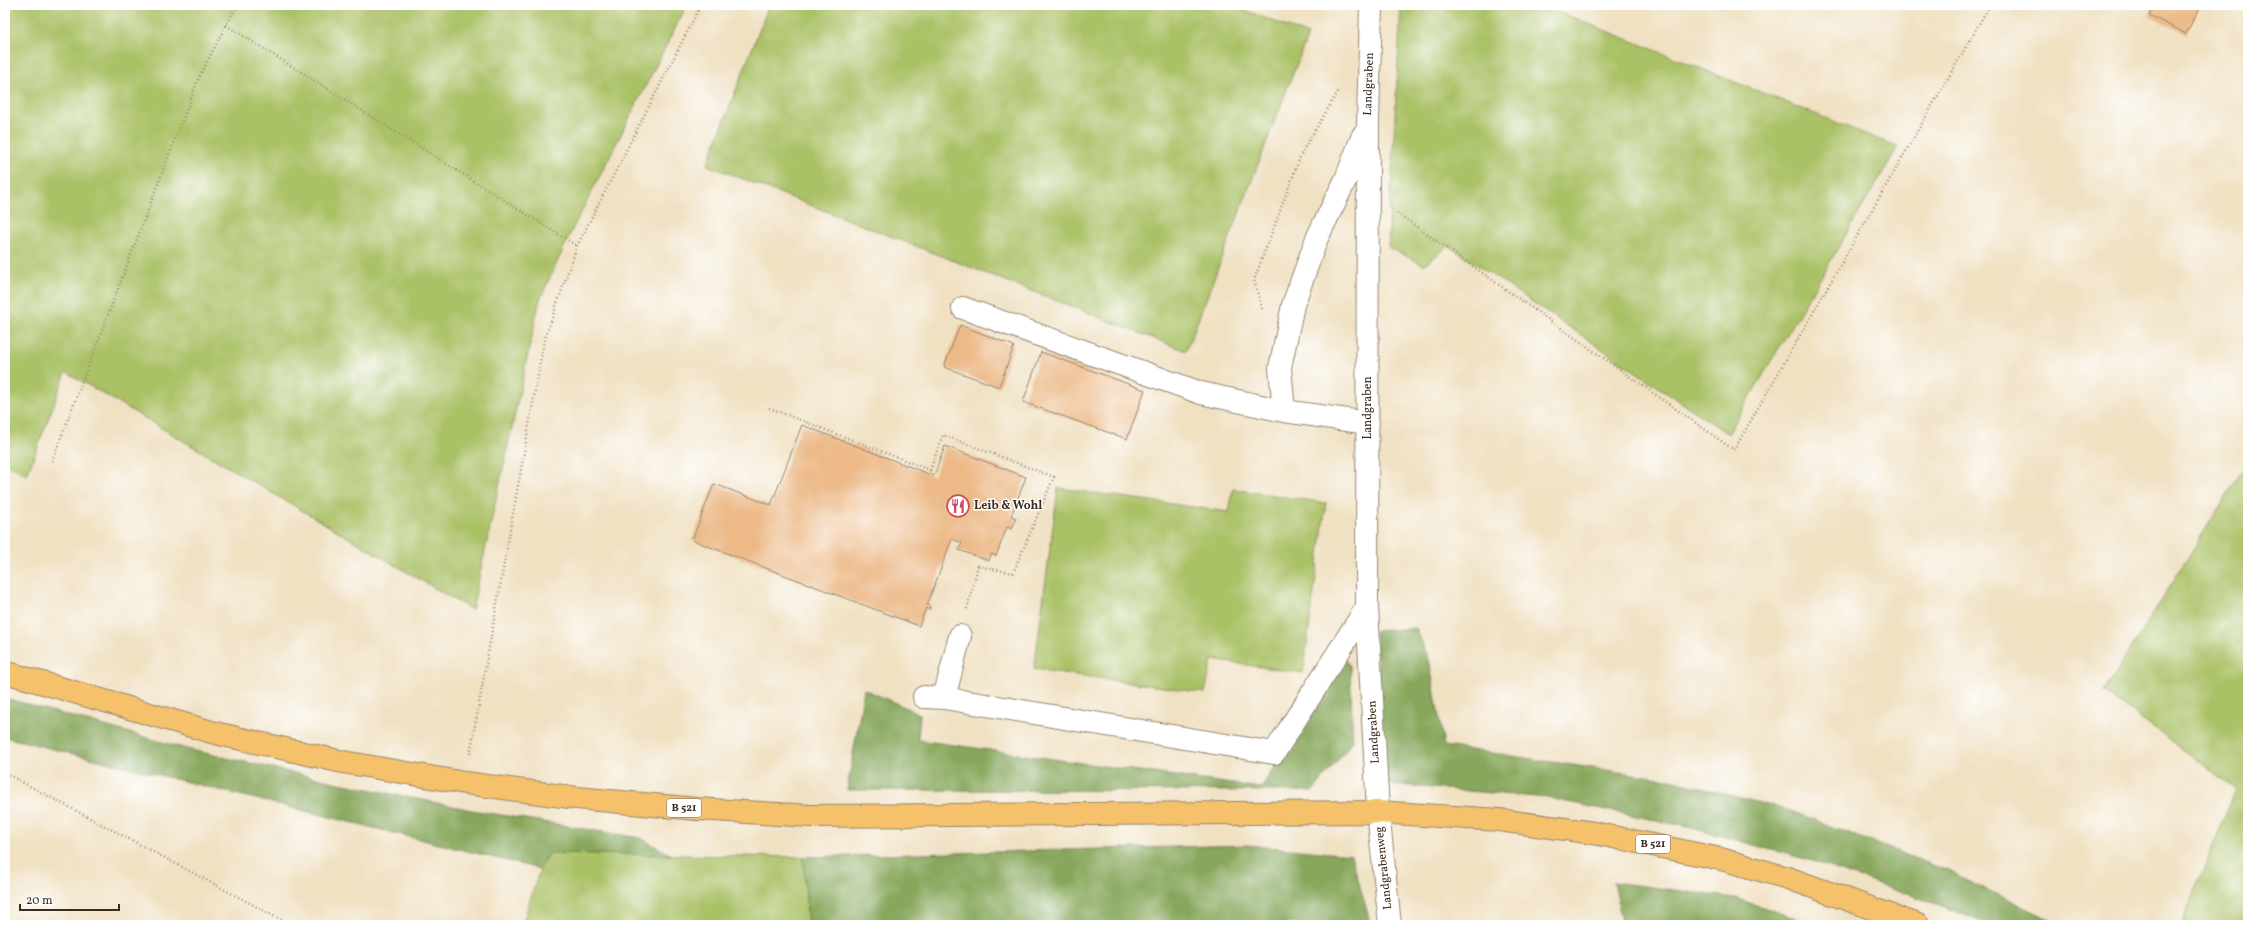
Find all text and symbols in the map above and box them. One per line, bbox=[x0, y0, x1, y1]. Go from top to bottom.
street label: Landgraben bbox=[1360, 52, 1378, 116]
street label: Landgraben bbox=[1360, 376, 1376, 440]
restaurant icon: Leib & Wohl bbox=[945, 493, 971, 519]
place label: Leib & Wohl bbox=[974, 498, 1042, 514]
street label: Landgraben bbox=[1364, 700, 1384, 764]
road number: B 521 bbox=[667, 799, 701, 817]
street label: Landgrabenweg bbox=[1372, 826, 1396, 910]
road number: B 521 bbox=[1636, 835, 1670, 853]
scale bar bbox=[20, 886, 119, 912]
text: 20 m bbox=[26, 893, 53, 909]

